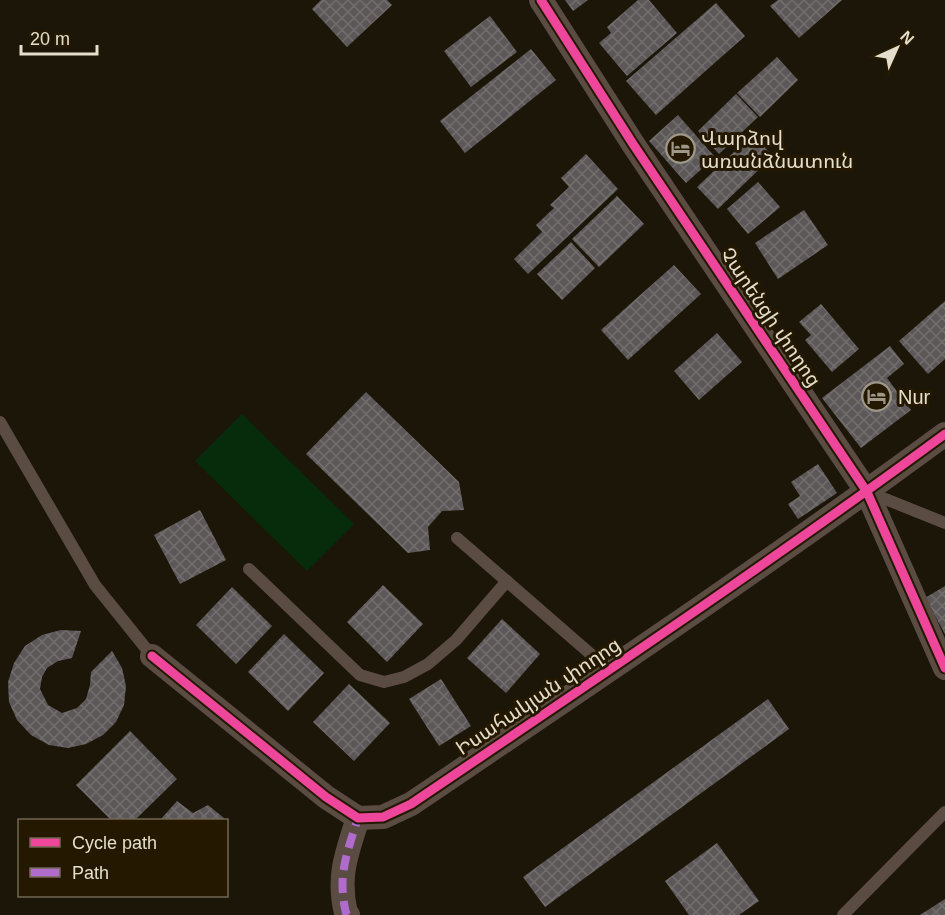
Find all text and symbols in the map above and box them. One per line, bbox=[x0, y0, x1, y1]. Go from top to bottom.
scale bar bbox=[21, 18, 98, 56]
north arrow bbox=[867, 18, 927, 78]
text: N bbox=[897, 28, 917, 48]
text: 20 m bbox=[30, 29, 70, 49]
place label: Վարձով առանձնատուն bbox=[701, 127, 853, 172]
hotel icon: Վարձով առանձնատուն bbox=[664, 133, 696, 165]
street label: Չարենցի փողոց bbox=[716, 244, 826, 391]
hotel icon: Nur bbox=[861, 381, 893, 413]
place label: Nur bbox=[898, 386, 931, 408]
street label: Իսահակյան փողոց bbox=[452, 633, 625, 760]
legend bbox=[18, 819, 228, 897]
text: Cycle path bbox=[72, 833, 157, 853]
text: Path bbox=[72, 863, 109, 883]

